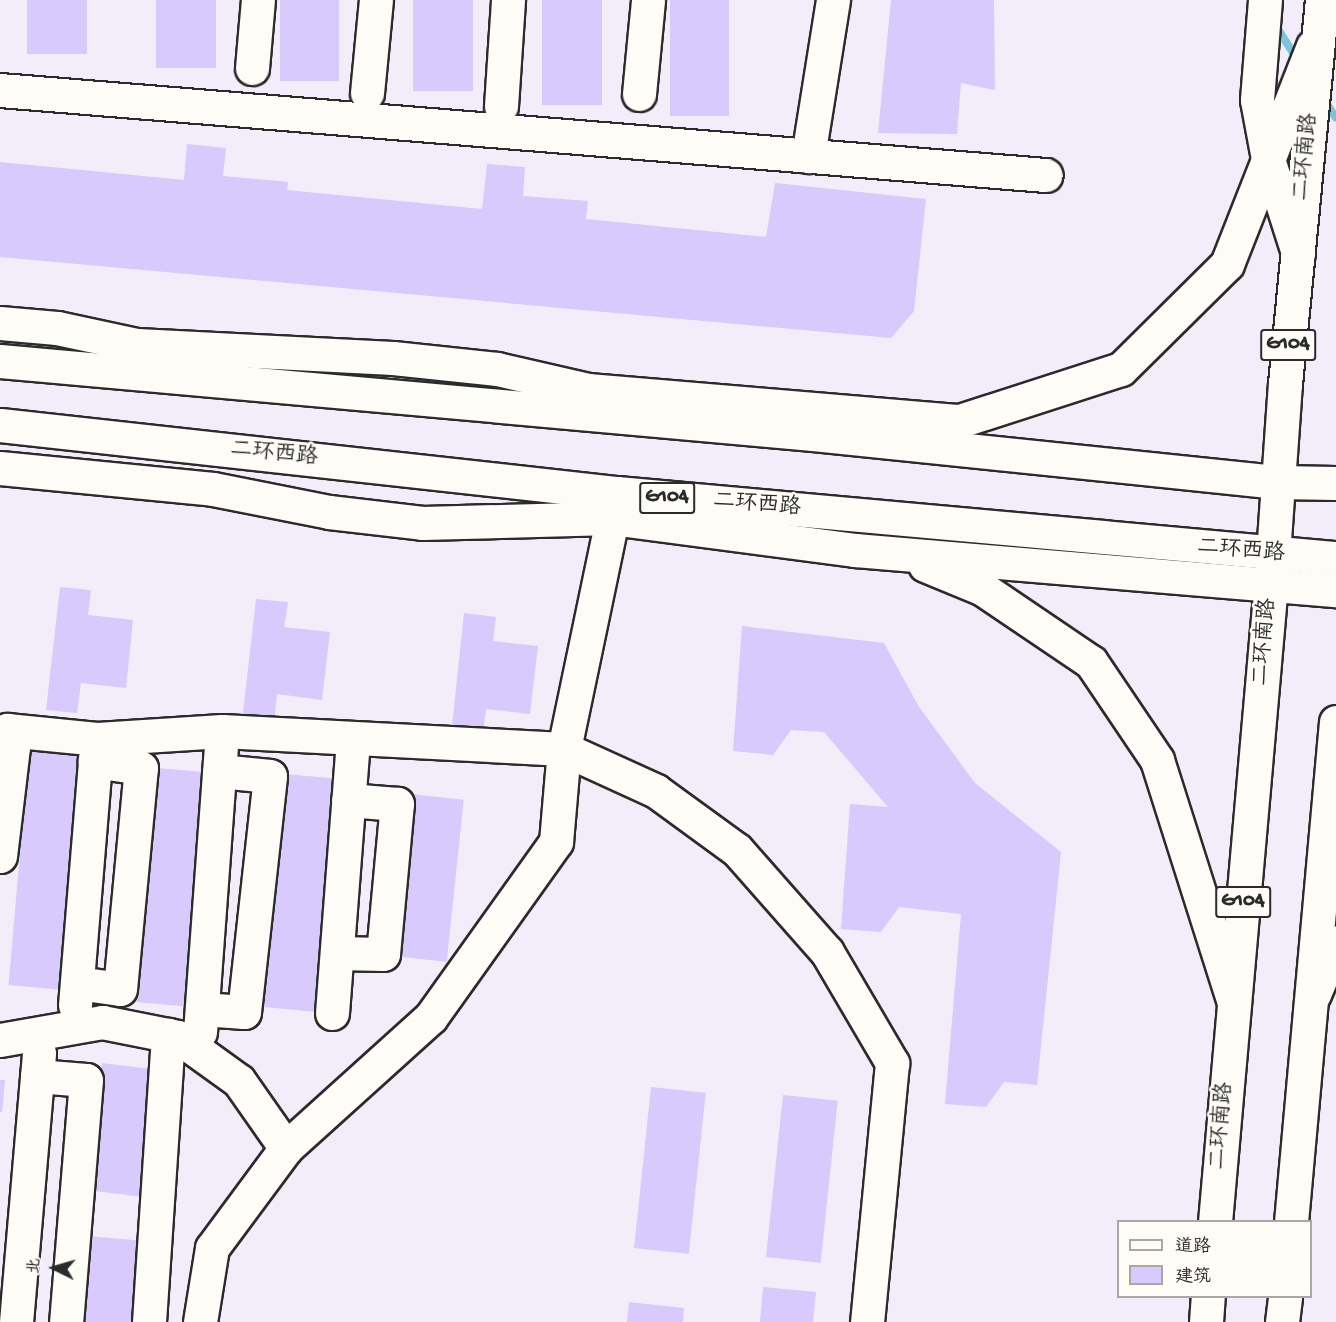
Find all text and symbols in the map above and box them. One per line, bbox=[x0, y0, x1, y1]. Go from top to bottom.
street label: 二环南路 bbox=[1289, 112, 1325, 202]
road number: G104 bbox=[1260, 327, 1316, 363]
street label: 二环西路 bbox=[229, 437, 319, 473]
road number: G104 bbox=[638, 480, 696, 516]
street label: 二环西路 bbox=[712, 489, 802, 523]
street label: 二环西路 bbox=[1196, 535, 1286, 569]
street label: 二环南路 bbox=[1249, 597, 1283, 687]
road number: G104 bbox=[1214, 884, 1272, 920]
street label: 二环南路 bbox=[1206, 1081, 1240, 1171]
legend bbox=[1117, 1220, 1312, 1298]
text: 道路 bbox=[1175, 1237, 1211, 1258]
north arrow bbox=[24, 1238, 84, 1298]
text: 北 bbox=[25, 1258, 46, 1275]
text: 建筑 bbox=[1175, 1267, 1211, 1288]

